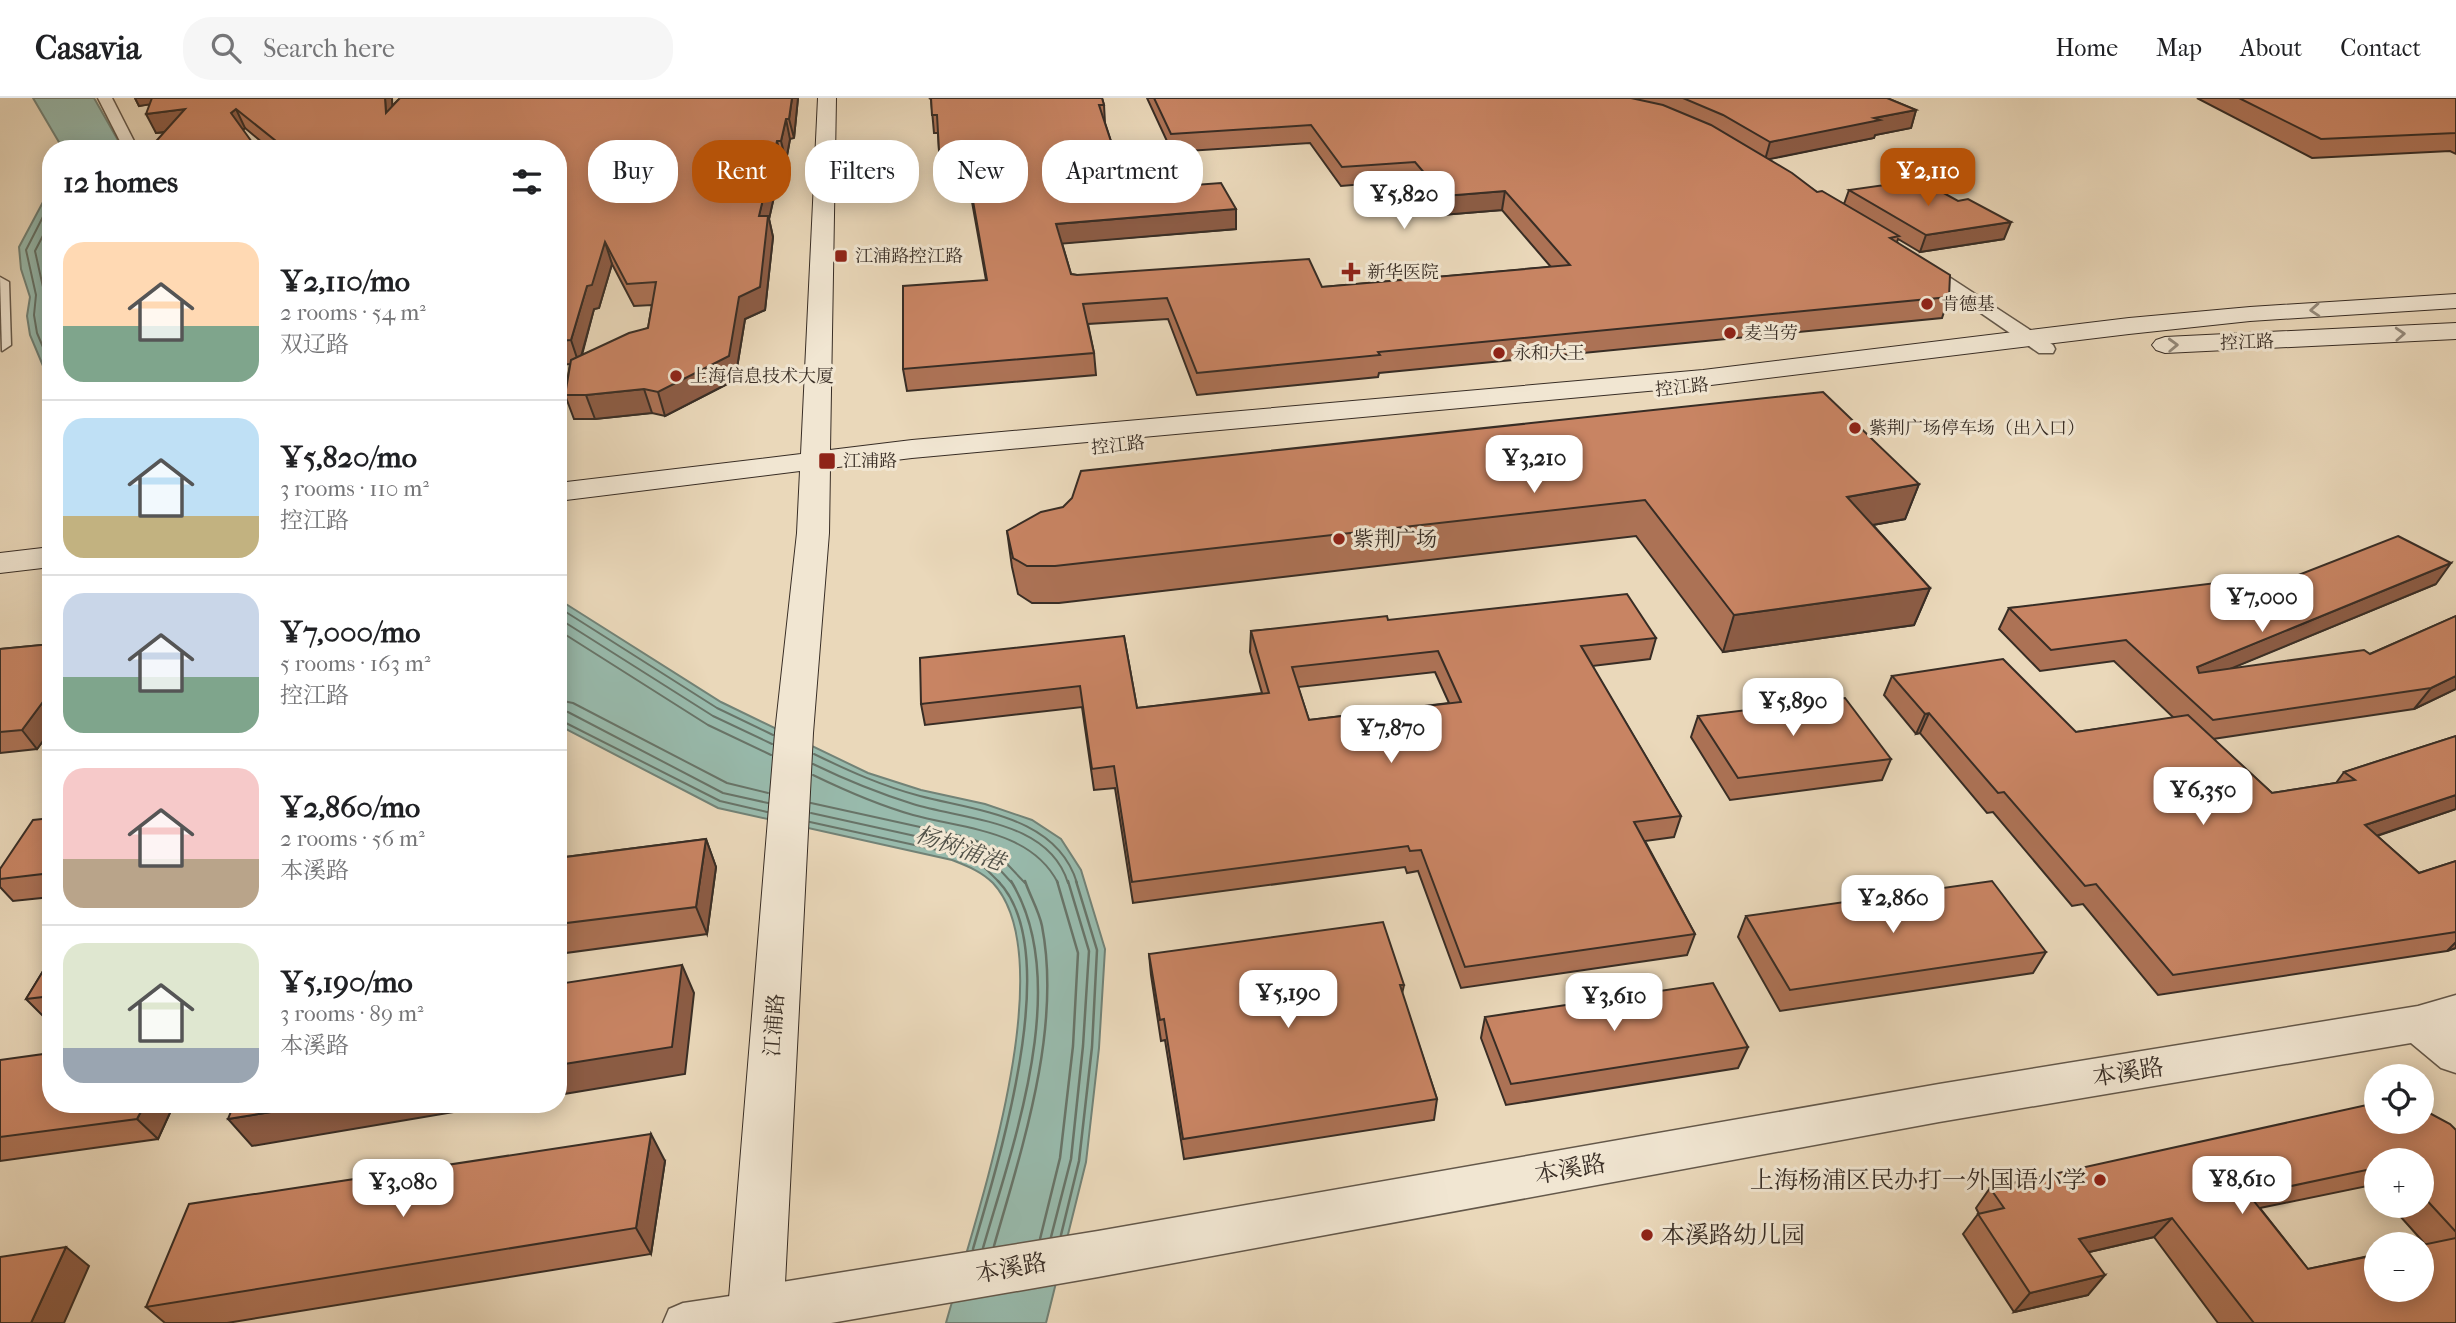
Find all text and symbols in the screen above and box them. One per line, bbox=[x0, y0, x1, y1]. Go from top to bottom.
search box bbox=[183, 17, 673, 80]
text: Casavia bbox=[35, 29, 141, 68]
icon: search bbox=[207, 29, 245, 67]
text: Search here bbox=[263, 33, 395, 64]
text: Home bbox=[2056, 34, 2118, 62]
text: Map bbox=[2156, 34, 2202, 62]
text: About bbox=[2240, 34, 2302, 62]
text: Contact bbox=[2340, 34, 2421, 62]
chip: Buy bbox=[588, 140, 678, 203]
chip: Rent bbox=[692, 140, 791, 203]
chip: Filters bbox=[805, 140, 919, 203]
chip: New bbox=[933, 140, 1028, 203]
chip: Apartment bbox=[1042, 140, 1203, 203]
pin: ¥2,110 bbox=[1871, 148, 1985, 208]
text: ¥2,110 bbox=[1896, 157, 1960, 184]
icon: filters bbox=[508, 163, 546, 201]
text: 12 homes bbox=[63, 165, 178, 200]
pin: ¥5,820 bbox=[1347, 172, 1461, 231]
text: ¥5,820 bbox=[1370, 180, 1438, 207]
place label: 江浦路控江路 bbox=[855, 246, 963, 267]
marker: 江浦路控江路 bbox=[833, 248, 849, 264]
marker: 新华医院 bbox=[1341, 262, 1361, 282]
place label: 新华医院 bbox=[1367, 262, 1439, 283]
text: ¥2,110/mo bbox=[280, 264, 410, 299]
icon: home bbox=[119, 270, 203, 354]
place label: 肯德基 bbox=[1941, 294, 1995, 315]
marker: 肯德基 bbox=[1919, 296, 1935, 312]
text: 2 rooms · 54 m² bbox=[280, 299, 426, 326]
one-way arrow bbox=[2309, 302, 2320, 317]
place label: 麦当劳 bbox=[1744, 323, 1798, 344]
marker: 麦当劳 bbox=[1722, 325, 1738, 341]
one-way arrow bbox=[2395, 327, 2406, 342]
text: 双辽路 bbox=[280, 331, 349, 358]
street label: 控江路 bbox=[2220, 331, 2274, 354]
one-way arrow bbox=[2168, 337, 2179, 353]
place label: 永和大王 bbox=[1513, 343, 1585, 364]
marker: 永和大王 bbox=[1491, 345, 1507, 361]
place label: 上海信息技术大厦 bbox=[690, 366, 834, 387]
marker: 上海信息技术大厦 bbox=[668, 368, 684, 384]
street label: 控江路 bbox=[1654, 374, 1710, 401]
place label: 紫荆广场停车场（出入口） bbox=[1869, 418, 2085, 439]
marker: 紫荆广场停车场（出入口） bbox=[1847, 420, 1863, 436]
street label: 控江路 bbox=[1090, 432, 1146, 459]
pin: ¥3,210 bbox=[1477, 436, 1591, 495]
text: ¥5,820/mo bbox=[280, 440, 417, 475]
text: ¥3,210 bbox=[1502, 444, 1566, 471]
icon: home bbox=[119, 446, 203, 530]
marker: 江浦路 bbox=[817, 451, 837, 471]
place label: 江浦路 bbox=[843, 451, 897, 472]
text: 3 rooms · 110 m² bbox=[280, 475, 429, 502]
text: 控江路 bbox=[280, 507, 349, 534]
place label: 紫荆广场 bbox=[1353, 527, 1437, 551]
marker: 紫荆广场 bbox=[1331, 531, 1347, 547]
pin: ¥7,000 bbox=[2205, 574, 2319, 634]
text: ¥7,000 bbox=[2226, 583, 2298, 610]
text: ¥7,000/mo bbox=[280, 615, 420, 650]
icon: home bbox=[119, 621, 203, 705]
text: 5 rooms · 163 m² bbox=[280, 650, 430, 677]
pin: ¥5,890 bbox=[1736, 678, 1850, 738]
text: 控江路 bbox=[280, 682, 349, 709]
text: ¥5,890 bbox=[1759, 687, 1827, 714]
pin: ¥7,870 bbox=[1334, 706, 1448, 765]
text: ¥7,870 bbox=[1357, 714, 1425, 741]
pin: ¥6,350 bbox=[2146, 768, 2260, 827]
text: ¥6,350 bbox=[2170, 776, 2236, 803]
text: ¥2,860/mo bbox=[280, 790, 420, 825]
icon: home bbox=[119, 796, 203, 880]
water label: 杨树浦港 bbox=[912, 821, 1011, 877]
text: 2 rooms · 56 m² bbox=[280, 825, 425, 852]
text: 本溪路 bbox=[280, 857, 349, 884]
pin: ¥2,860 bbox=[1836, 876, 1950, 935]
text: ¥2,860 bbox=[1857, 884, 1929, 911]
text: ¥5,190/mo bbox=[280, 965, 413, 1000]
pin: ¥5,190 bbox=[1231, 970, 1345, 1030]
icon: home bbox=[119, 971, 203, 1055]
pin: ¥3,610 bbox=[1557, 974, 1671, 1033]
text: ¥5,190 bbox=[1255, 979, 1321, 1006]
text: ¥3,610 bbox=[1581, 982, 1647, 1009]
street label: 江浦路 bbox=[760, 993, 788, 1057]
text: 3 rooms · 89 m² bbox=[280, 1000, 424, 1027]
text: 本溪路 bbox=[280, 1032, 349, 1059]
street label: 本溪路 bbox=[2090, 1053, 2166, 1091]
map controls bbox=[2364, 1064, 2434, 1302]
button: locate bbox=[2364, 1064, 2434, 1134]
button: + bbox=[2364, 1148, 2434, 1218]
street label: 本溪路 bbox=[1532, 1149, 1608, 1189]
pin: ¥8,610 bbox=[2185, 1156, 2299, 1216]
pin: ¥3,080 bbox=[346, 1160, 460, 1219]
text: ¥8,610 bbox=[2208, 1165, 2276, 1192]
place label: ‌上海杨浦区民办打一外国语小学 bbox=[1750, 1166, 2086, 1194]
text: ¥3,080 bbox=[368, 1168, 438, 1195]
marker: ‌上海杨浦区民办打一外国语小学 bbox=[2092, 1172, 2108, 1188]
place label: 本溪路幼儿园 bbox=[1661, 1221, 1805, 1249]
marker: 本溪路幼儿园 bbox=[1639, 1227, 1655, 1243]
button: − bbox=[2364, 1232, 2434, 1302]
street label: 本溪路 bbox=[973, 1248, 1049, 1288]

